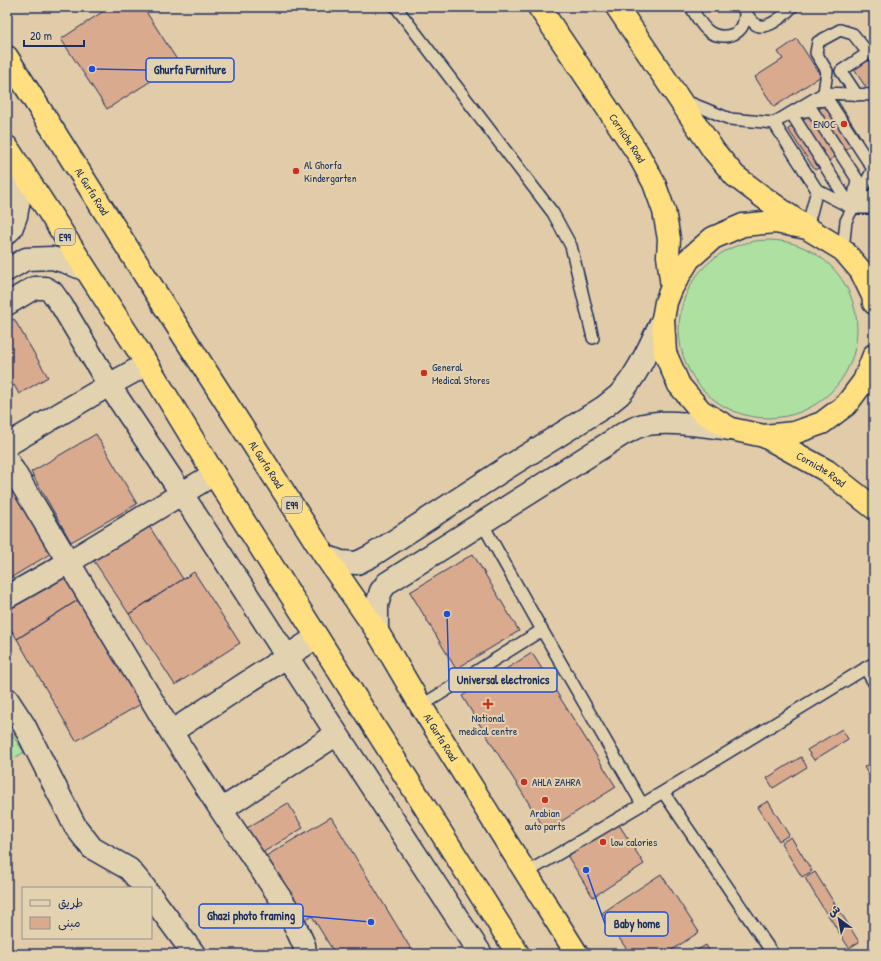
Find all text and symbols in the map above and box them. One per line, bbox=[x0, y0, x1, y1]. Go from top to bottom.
scale bar bbox=[24, 22, 84, 48]
text: 20 m bbox=[30, 27, 52, 44]
callout: Ghurfa Furniture bbox=[146, 58, 234, 82]
text: Ghurfa Furniture bbox=[154, 61, 226, 78]
street label: Corniche Road bbox=[606, 111, 649, 166]
place label: ENOC bbox=[813, 117, 836, 131]
marker: ENOC bbox=[839, 119, 849, 129]
place label: Al Ghorfa Kindergarten bbox=[304, 158, 357, 185]
street label: Al Gurfa Road bbox=[72, 165, 112, 218]
marker: Al Ghorfa Kindergarten bbox=[291, 166, 301, 176]
road number: E99 bbox=[55, 229, 75, 245]
place label: General Medical Stores bbox=[432, 360, 490, 387]
marker: General Medical Stores bbox=[419, 368, 429, 378]
street label: Al Gurfa Road bbox=[246, 438, 287, 491]
street label: Corniche Road bbox=[794, 448, 849, 491]
road number: E99 bbox=[282, 497, 302, 513]
callout: Universal electronics bbox=[449, 668, 557, 692]
text: Universal electronics bbox=[457, 671, 550, 688]
marker: National medical centre bbox=[482, 698, 494, 710]
street label: Al Gurfa Road bbox=[421, 711, 461, 764]
place label: National medical centre bbox=[459, 711, 518, 738]
place label: AHLA ZAHRA bbox=[532, 775, 582, 789]
marker: AHLA ZAHRA bbox=[519, 777, 529, 787]
marker: Arabian auto parts bbox=[540, 795, 550, 805]
place label: Arabian auto parts bbox=[525, 806, 565, 833]
place label: low calories bbox=[611, 835, 657, 849]
marker: low calories bbox=[598, 837, 608, 847]
legend bbox=[22, 887, 152, 939]
text: طريق bbox=[58, 894, 83, 911]
north arrow bbox=[819, 899, 859, 939]
text: ش bbox=[825, 901, 843, 920]
callout: Ghazi photo framing bbox=[199, 904, 303, 928]
text: Ghazi photo framing bbox=[207, 907, 296, 925]
callout: Baby home bbox=[605, 912, 668, 936]
text: مبنى bbox=[58, 914, 81, 931]
text: Baby home bbox=[614, 915, 660, 933]

